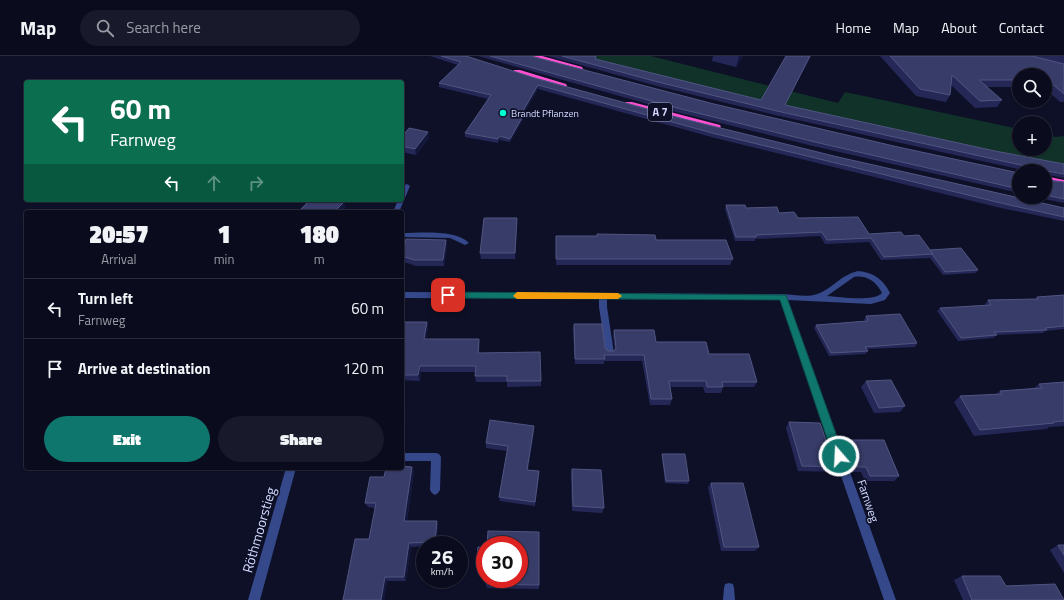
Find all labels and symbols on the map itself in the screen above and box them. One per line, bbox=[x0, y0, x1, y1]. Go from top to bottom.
road number: A 7 bbox=[648, 103, 672, 121]
place label: Brandt Pflanzen bbox=[511, 106, 579, 121]
marker: Brandt Pflanzen bbox=[498, 108, 508, 118]
pin bbox=[431, 278, 465, 312]
position arrow bbox=[818, 435, 860, 477]
street label: Farnweg bbox=[852, 477, 885, 525]
street label: Röthmoorstieg bbox=[236, 484, 281, 575]
speed limit sign: 30 bbox=[476, 536, 528, 588]

